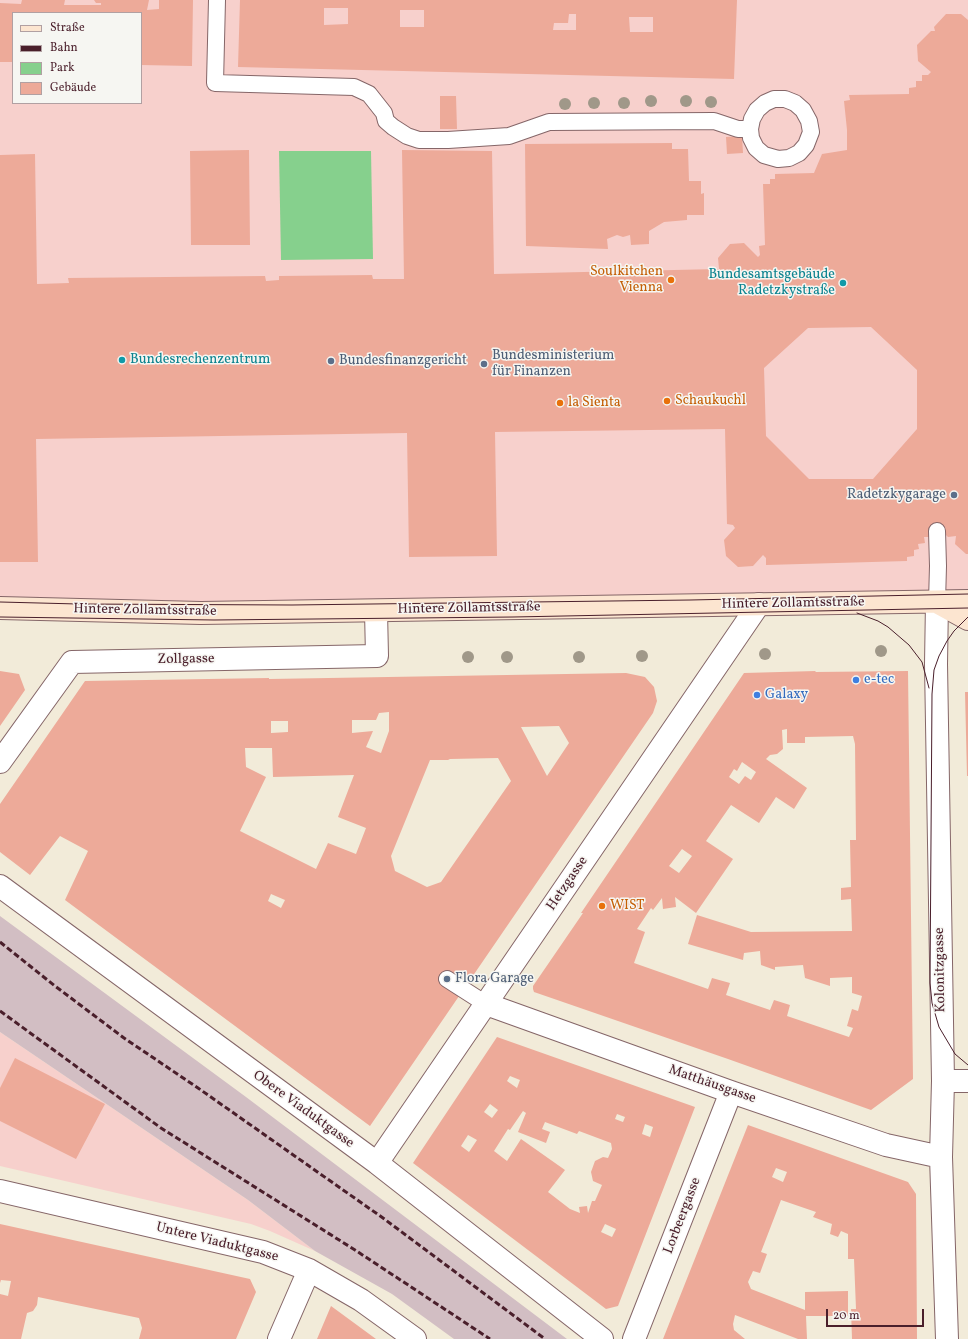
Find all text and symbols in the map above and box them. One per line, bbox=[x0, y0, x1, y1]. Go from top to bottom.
legend bbox=[12, 12, 142, 104]
text: Straße bbox=[50, 20, 85, 36]
text: Bahn bbox=[50, 40, 78, 56]
text: Park bbox=[50, 60, 75, 76]
text: Gebäude bbox=[50, 80, 96, 96]
place label: Soulkitchen Vienna bbox=[590, 264, 663, 296]
place label: Bundesamtsgebäude Radetzkystraße bbox=[708, 267, 835, 300]
marker: Soulkitchen Vienna bbox=[666, 275, 676, 285]
marker: Bundesamtsgebäude Radetzkystraße bbox=[838, 278, 848, 288]
place label: Bundesministerium für Finanzen bbox=[492, 348, 614, 380]
place label: Bundesrechenzentrum bbox=[130, 352, 270, 368]
place label: Bundesfinanzgericht bbox=[339, 353, 467, 369]
marker: Bundesrechenzentrum bbox=[117, 355, 127, 365]
marker: Bundesfinanzgericht bbox=[326, 356, 336, 366]
marker: Bundesministerium für Finanzen bbox=[479, 359, 489, 369]
place label: Schaukuchl bbox=[675, 393, 746, 409]
place label: la Sienta bbox=[568, 395, 621, 411]
marker: Schaukuchl bbox=[662, 396, 672, 406]
marker: la Sienta bbox=[555, 398, 565, 408]
place label: Radetzkygarage bbox=[847, 487, 946, 503]
marker: Radetzkygarage bbox=[949, 490, 959, 500]
street label: Hintere Zollamtsstraße bbox=[721, 594, 865, 614]
street label: Hintere Zollamtsstraße bbox=[397, 599, 541, 619]
street label: Hintere Zollamtsstraße bbox=[73, 601, 217, 621]
street label: Zollgasse bbox=[157, 651, 215, 669]
place label: e-tec bbox=[864, 672, 894, 688]
marker: e-tec bbox=[851, 675, 861, 685]
place label: Galaxy bbox=[765, 687, 808, 703]
marker: Galaxy bbox=[752, 690, 762, 700]
street label: Hetzgasse bbox=[544, 854, 592, 914]
place label: WIST bbox=[610, 898, 644, 914]
marker: WIST bbox=[597, 901, 607, 911]
street label: Kolonitzgasse bbox=[932, 927, 950, 1013]
place label: Flora Garage bbox=[455, 971, 534, 987]
marker: Flora Garage bbox=[442, 974, 452, 984]
street label: Matthäusgasse bbox=[666, 1062, 758, 1108]
street label: Obere Viaduktgasse bbox=[249, 1068, 357, 1152]
street label: Lorbeergasse bbox=[661, 1175, 705, 1257]
street label: Untere Viaduktgasse bbox=[154, 1220, 280, 1266]
scale bar bbox=[828, 1301, 926, 1327]
text: 20 m bbox=[833, 1308, 860, 1324]

